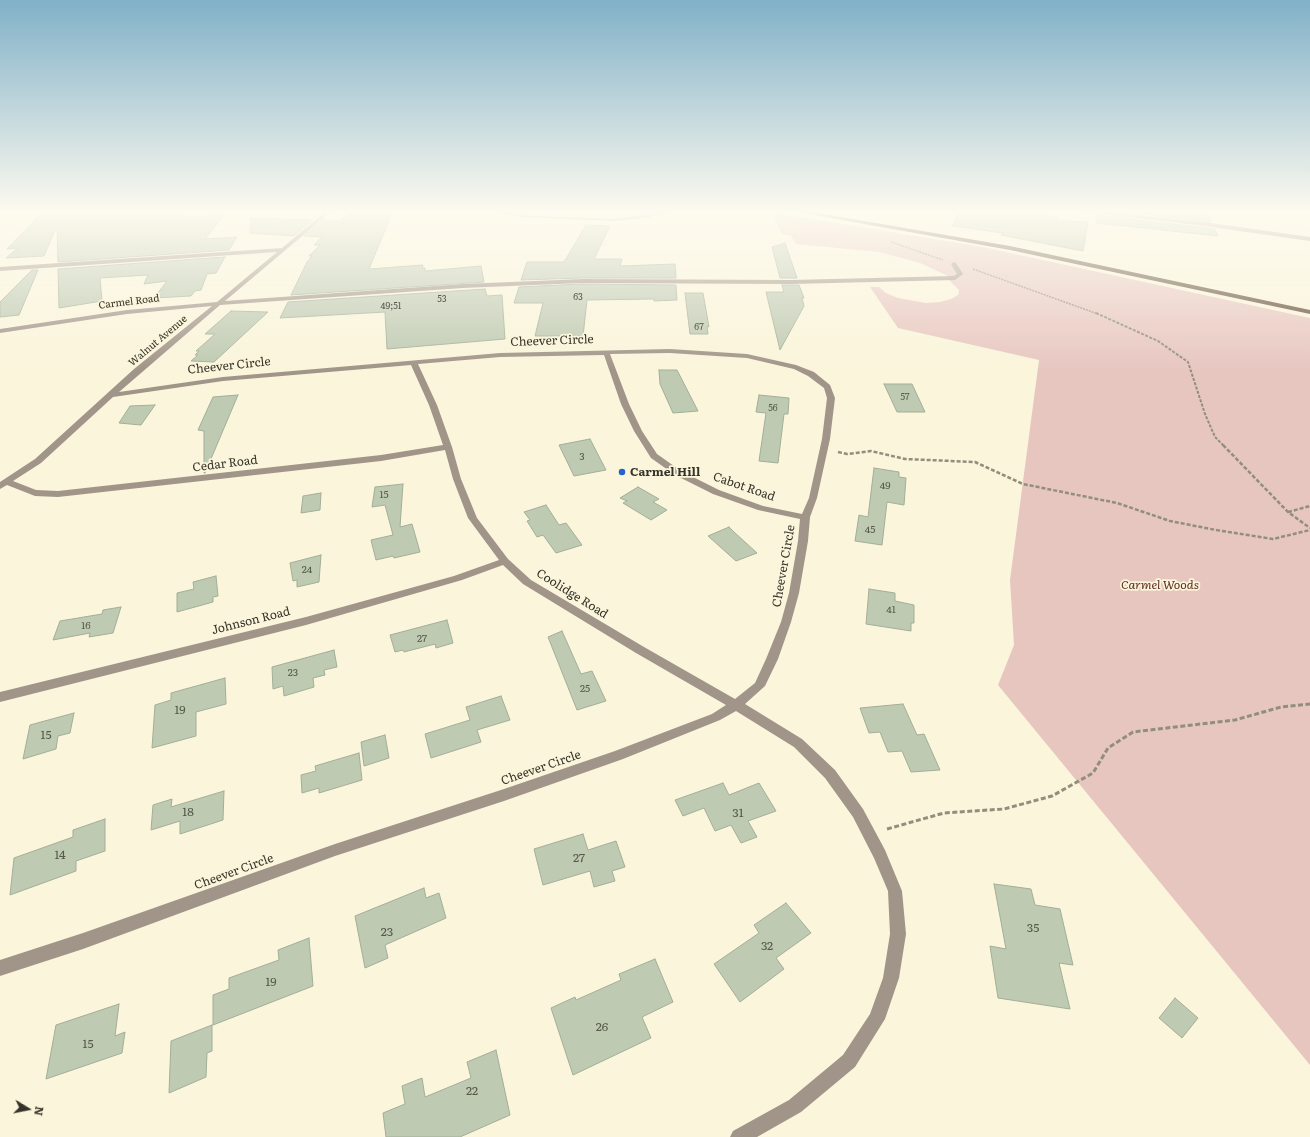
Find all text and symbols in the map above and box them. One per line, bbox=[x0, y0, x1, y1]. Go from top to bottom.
street label: Carmel Road bbox=[98, 292, 160, 312]
house number: 63 bbox=[573, 292, 583, 302]
house number: 53 bbox=[437, 294, 447, 304]
house number: 49;51 bbox=[381, 301, 401, 311]
street label: Walnut Avenue bbox=[126, 313, 190, 369]
house number: 67 bbox=[694, 322, 704, 332]
street label: Cheever Circle bbox=[510, 332, 594, 350]
street label: Cheever Circle bbox=[187, 354, 271, 378]
house number: 57 bbox=[900, 392, 910, 402]
house number: 56 bbox=[768, 403, 778, 413]
house number: 3 bbox=[579, 451, 585, 463]
street label: Cedar Road bbox=[192, 453, 258, 475]
place label: Carmel Hill bbox=[630, 465, 700, 479]
marker: Carmel Hill bbox=[617, 467, 627, 477]
street label: Cabot Road bbox=[711, 470, 777, 504]
house number: 49 bbox=[880, 480, 890, 492]
house number: 15 bbox=[379, 489, 389, 501]
street label: Cheever Circle bbox=[770, 524, 798, 608]
house number: 45 bbox=[865, 524, 875, 536]
house number: 24 bbox=[302, 564, 312, 576]
street label: Coolidge Road bbox=[533, 566, 611, 622]
park label: Carmel Woods bbox=[1121, 578, 1199, 592]
street label: Johnson Road bbox=[210, 604, 292, 638]
house number: 41 bbox=[886, 604, 896, 616]
house number: 16 bbox=[81, 620, 91, 632]
house number: 27 bbox=[417, 633, 427, 645]
house number: 23 bbox=[288, 667, 298, 679]
house number: 25 bbox=[580, 683, 590, 695]
house number: 19 bbox=[174, 703, 186, 717]
house number: 15 bbox=[41, 728, 51, 742]
street label: Cheever Circle bbox=[499, 748, 583, 788]
house number: 18 bbox=[182, 805, 194, 819]
house number: 31 bbox=[732, 806, 744, 820]
house number: 14 bbox=[54, 848, 66, 862]
street label: Cheever Circle bbox=[192, 851, 276, 893]
house number: 27 bbox=[573, 851, 585, 865]
house number: 35 bbox=[1027, 921, 1039, 935]
house number: 23 bbox=[381, 925, 393, 939]
house number: 32 bbox=[761, 939, 773, 953]
house number: 19 bbox=[265, 975, 277, 989]
house number: 26 bbox=[596, 1020, 608, 1034]
house number: 15 bbox=[83, 1037, 93, 1051]
house number: 22 bbox=[466, 1084, 478, 1098]
north arrow bbox=[8, 1089, 48, 1129]
text: N bbox=[31, 1105, 48, 1117]

